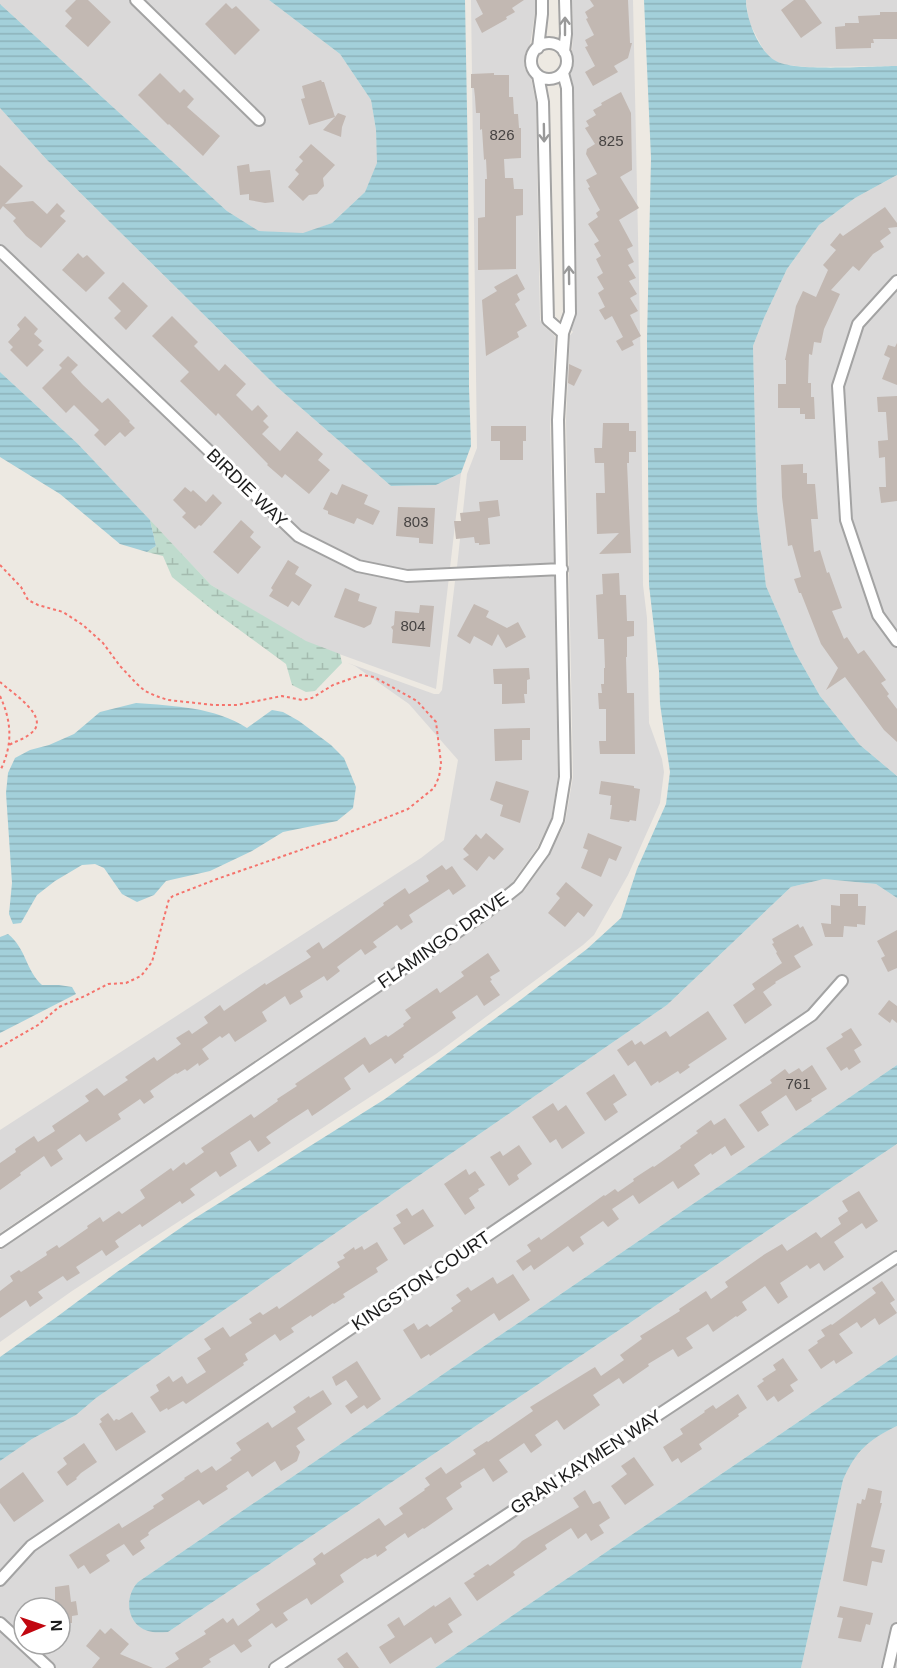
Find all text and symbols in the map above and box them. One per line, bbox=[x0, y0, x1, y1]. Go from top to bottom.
one-way arrow bbox=[559, 16, 571, 36]
one-way arrow bbox=[538, 122, 550, 142]
house number: 826 bbox=[489, 126, 515, 143]
house number: 825 bbox=[598, 132, 624, 149]
one-way arrow bbox=[563, 266, 575, 286]
street label: BIRDIE WAY bbox=[203, 445, 291, 531]
house number: 803 bbox=[403, 513, 429, 530]
house number: 804 bbox=[400, 617, 426, 634]
street label: FLAMINGO DRIVE bbox=[374, 888, 512, 992]
house number: 761 bbox=[785, 1075, 811, 1092]
street label: KINGSTON COURT bbox=[348, 1227, 494, 1335]
street label: GRAN KAYMEN WAY bbox=[507, 1406, 665, 1518]
north arrow bbox=[12, 1596, 72, 1656]
text: N bbox=[48, 1619, 65, 1632]

